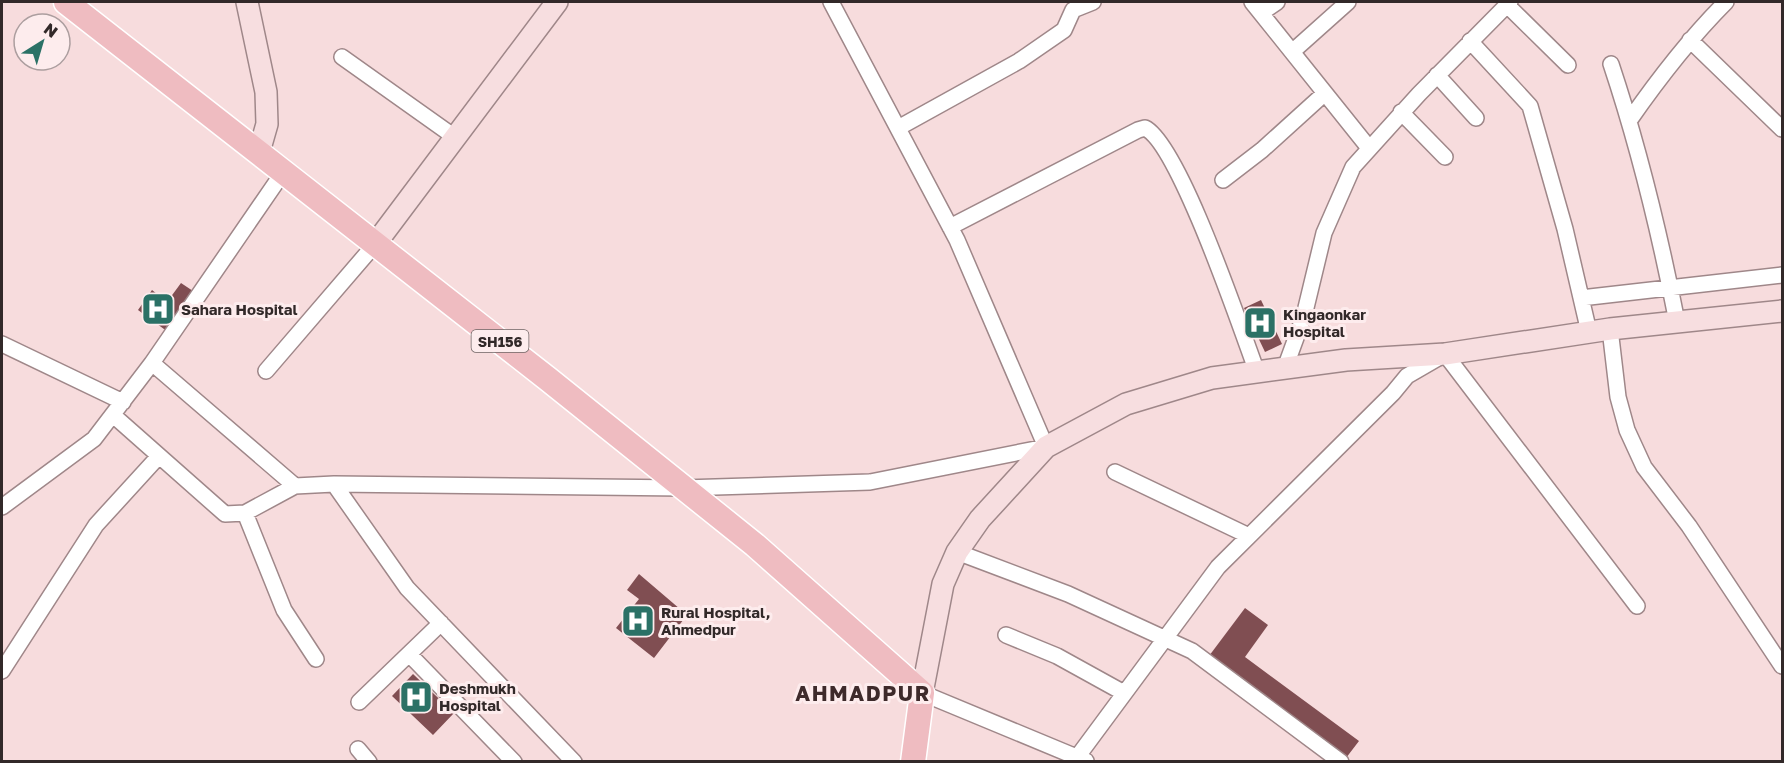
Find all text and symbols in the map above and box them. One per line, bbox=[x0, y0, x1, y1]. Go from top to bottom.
north arrow bbox=[12, 12, 72, 72]
text: N bbox=[40, 18, 62, 42]
hospital icon: Sahara Hospital bbox=[140, 291, 176, 327]
place label: Sahara Hospital bbox=[181, 300, 297, 318]
hospital icon: Kingaonkar Hospital bbox=[1242, 305, 1278, 341]
place label: Kingaonkar Hospital bbox=[1283, 305, 1366, 340]
road number: SH156 bbox=[472, 330, 528, 352]
hospital icon: Rural Hospital, Ahmedpur bbox=[620, 603, 656, 639]
place label: Rural Hospital, Ahmedpur bbox=[661, 603, 771, 638]
hospital icon: Deshmukh Hospital bbox=[398, 679, 434, 715]
place label: Deshmukh Hospital bbox=[439, 679, 516, 714]
district label: AHMADPUR bbox=[795, 680, 931, 706]

